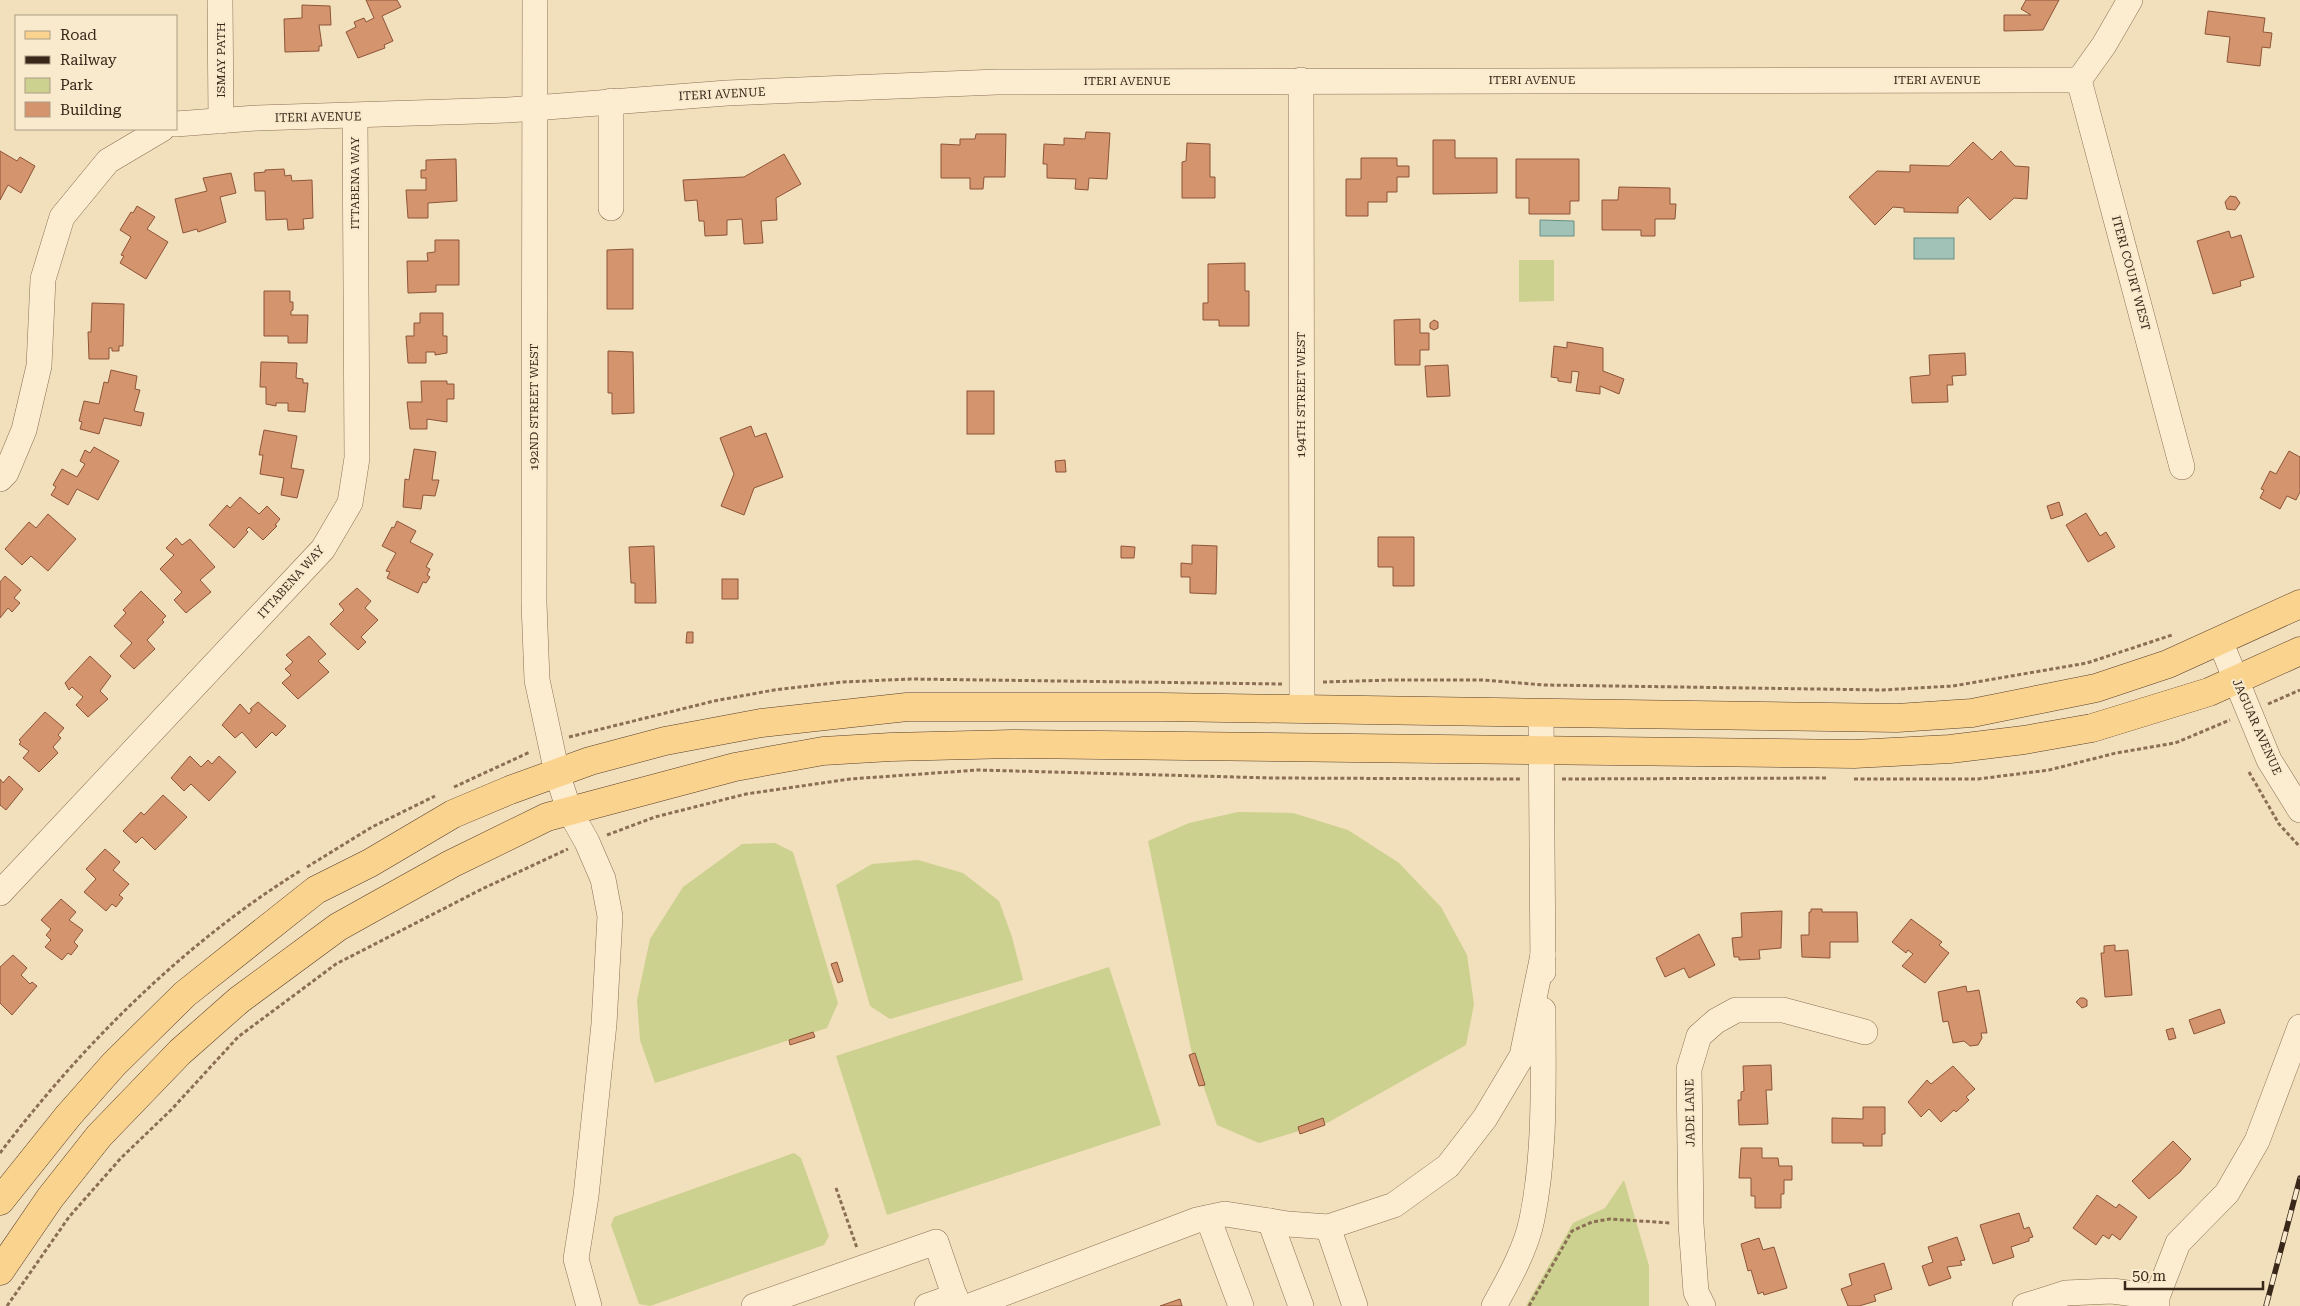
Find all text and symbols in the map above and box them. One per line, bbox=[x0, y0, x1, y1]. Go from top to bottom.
legend bbox=[15, 15, 178, 130]
street label: ISMAY PATH bbox=[214, 22, 228, 98]
text: Road bbox=[60, 26, 97, 44]
text: Railway bbox=[60, 51, 117, 69]
street label: ITERI AVENUE bbox=[1489, 73, 1575, 87]
street label: ITERI AVENUE bbox=[1894, 73, 1980, 87]
street label: ITERI AVENUE bbox=[1084, 74, 1170, 88]
text: Park bbox=[60, 76, 94, 94]
street label: ITERI AVENUE bbox=[678, 85, 766, 103]
text: Building bbox=[60, 101, 122, 119]
street label: ITERI AVENUE bbox=[274, 109, 362, 125]
street label: ITTABENA WAY bbox=[348, 136, 362, 229]
street label: ITERI COURT WEST bbox=[2109, 214, 2153, 332]
street label: 194TH STREET WEST bbox=[1294, 332, 1308, 458]
street label: 192ND STREET WEST bbox=[527, 343, 541, 471]
street label: ITTABENA WAY bbox=[255, 542, 328, 621]
street label: JAGUAR AVENUE bbox=[2230, 677, 2284, 777]
street label: JADE LANE bbox=[1682, 1079, 1698, 1147]
scale bar bbox=[2125, 1258, 2262, 1290]
text: 50 m bbox=[2132, 1267, 2167, 1285]

